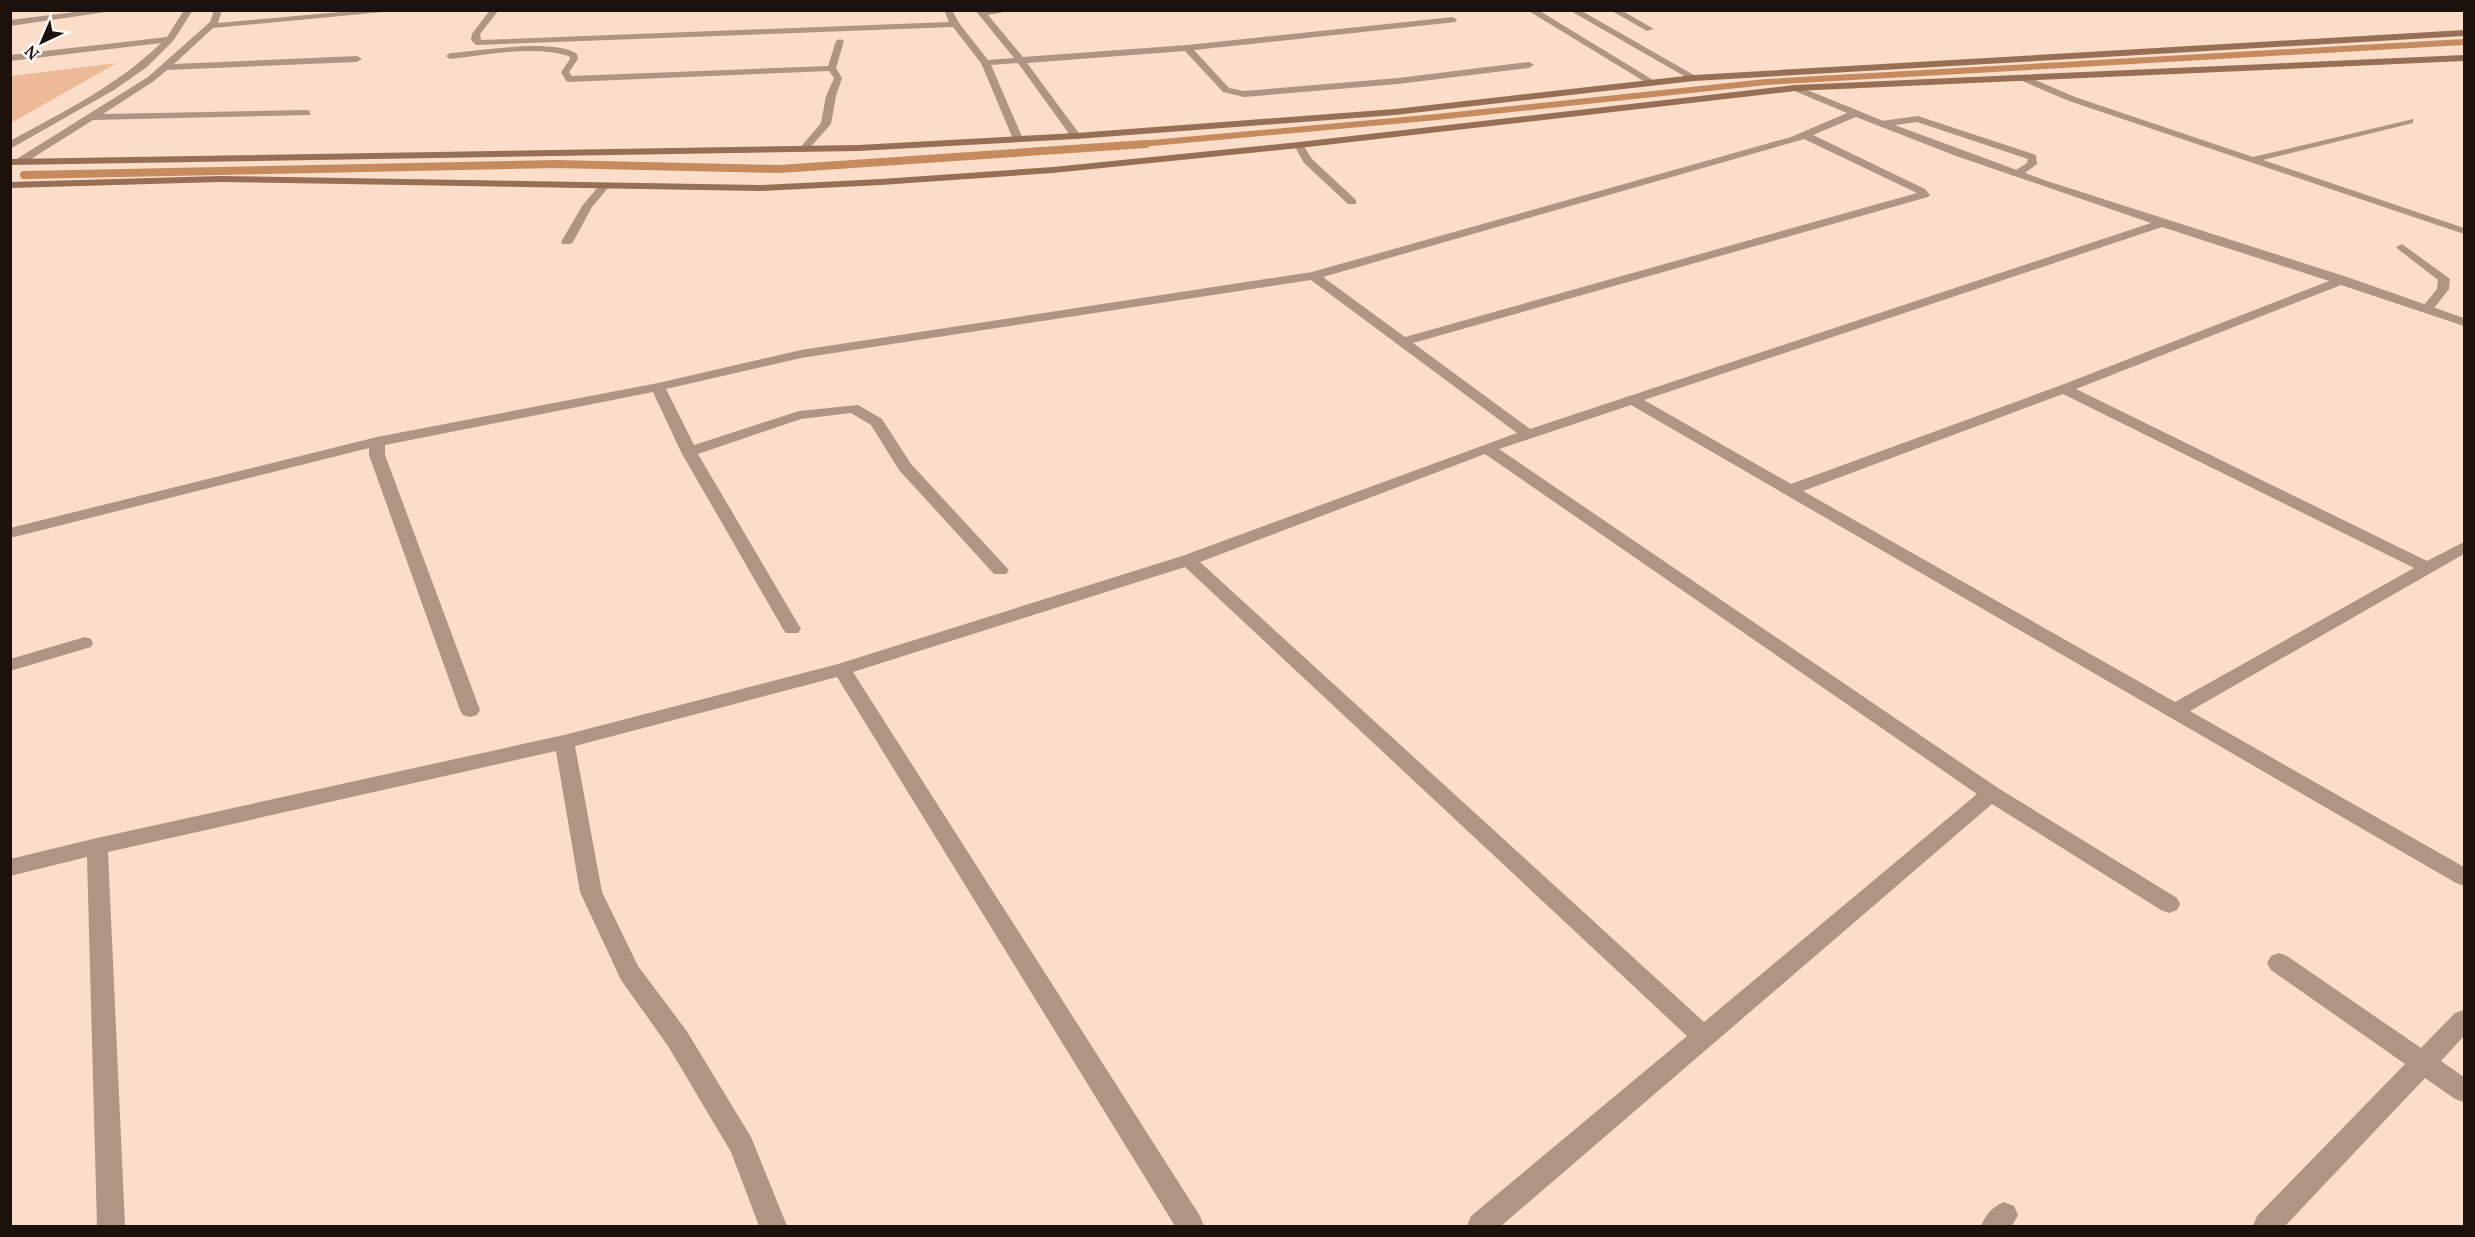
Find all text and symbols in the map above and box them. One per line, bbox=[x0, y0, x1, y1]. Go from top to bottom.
north arrow bbox=[12, 12, 72, 72]
text: N bbox=[20, 41, 44, 65]

